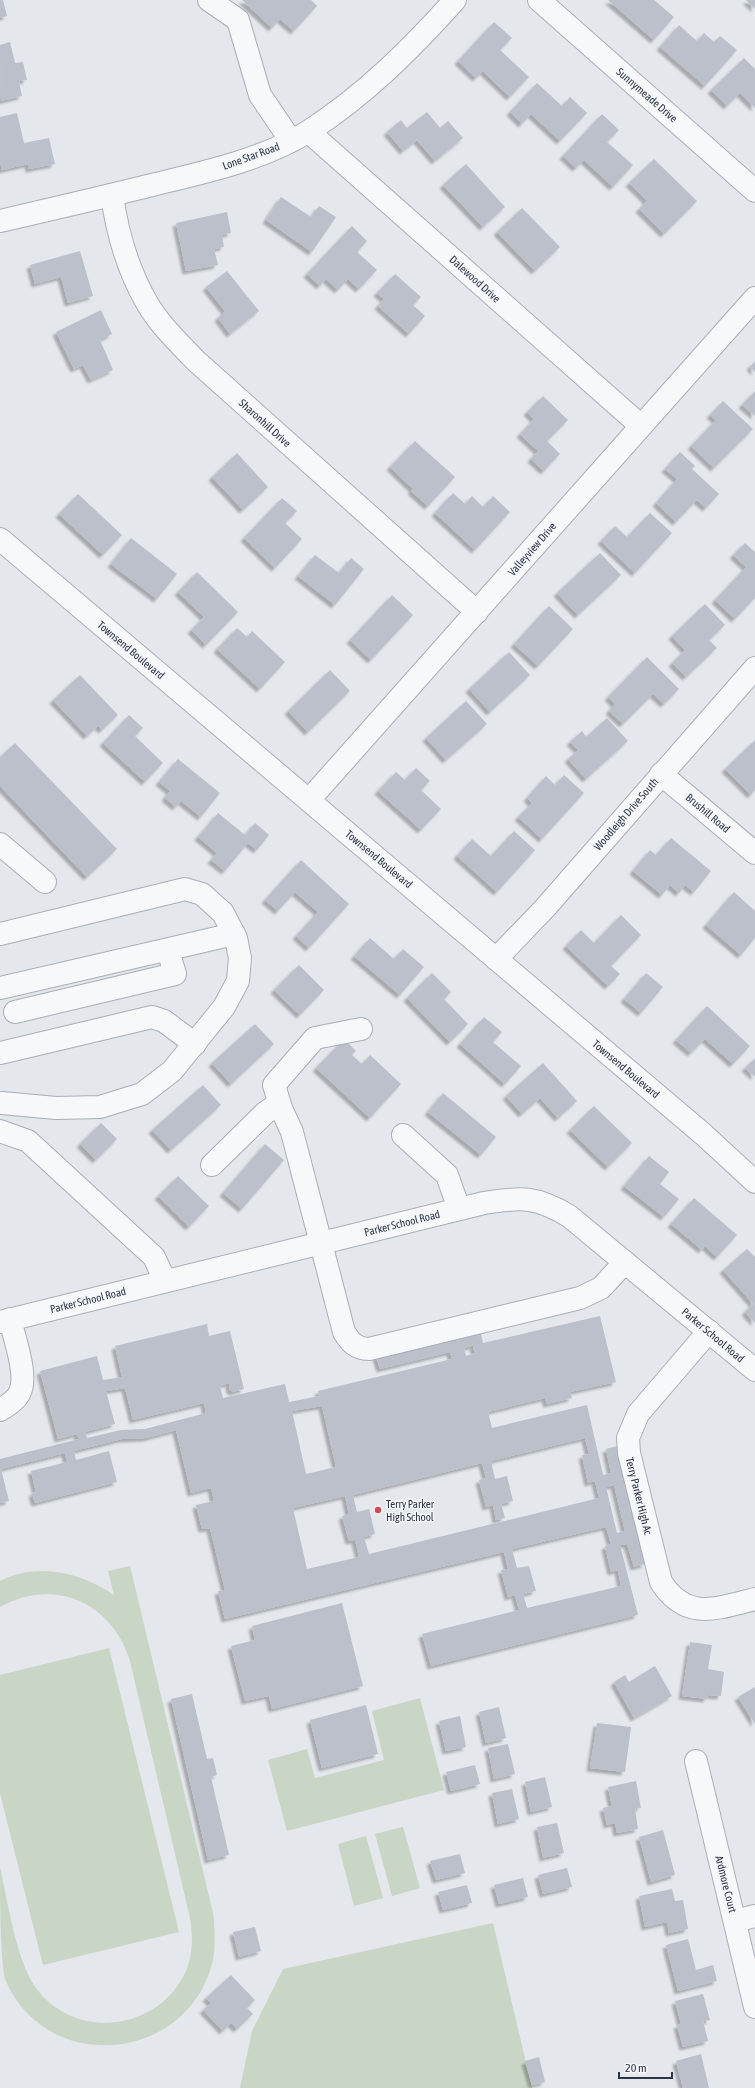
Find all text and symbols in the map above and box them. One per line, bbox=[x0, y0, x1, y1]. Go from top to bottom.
street label: Sunnymeade Drive bbox=[614, 65, 680, 125]
street label: Lone Star Road bbox=[221, 140, 281, 172]
street label: Dalewood Drive bbox=[447, 253, 503, 305]
street label: Sharonhill Drive bbox=[237, 397, 293, 449]
street label: Valleyview Drive bbox=[506, 520, 558, 578]
street label: Townsend Boulevard bbox=[95, 619, 167, 681]
street label: Woodleigh Drive South bbox=[591, 776, 661, 852]
street label: Brushill Road bbox=[684, 791, 732, 835]
street label: Townsend Boulevard bbox=[343, 828, 415, 890]
street label: Townsend Boulevard bbox=[590, 1038, 662, 1100]
street label: Parker School Road bbox=[363, 1208, 441, 1238]
street label: Parker School Road bbox=[49, 1285, 127, 1315]
street label: Parker School Road bbox=[679, 1305, 747, 1365]
street label: Terry Parker High Ac bbox=[624, 1456, 655, 1537]
place label: Terry Parker High School bbox=[386, 1498, 435, 1523]
marker: Terry Parker High School bbox=[373, 1505, 383, 1515]
street label: Ardmore Court bbox=[713, 1854, 739, 1914]
scale bar bbox=[619, 2054, 672, 2080]
text: 20 m bbox=[625, 2061, 647, 2075]

